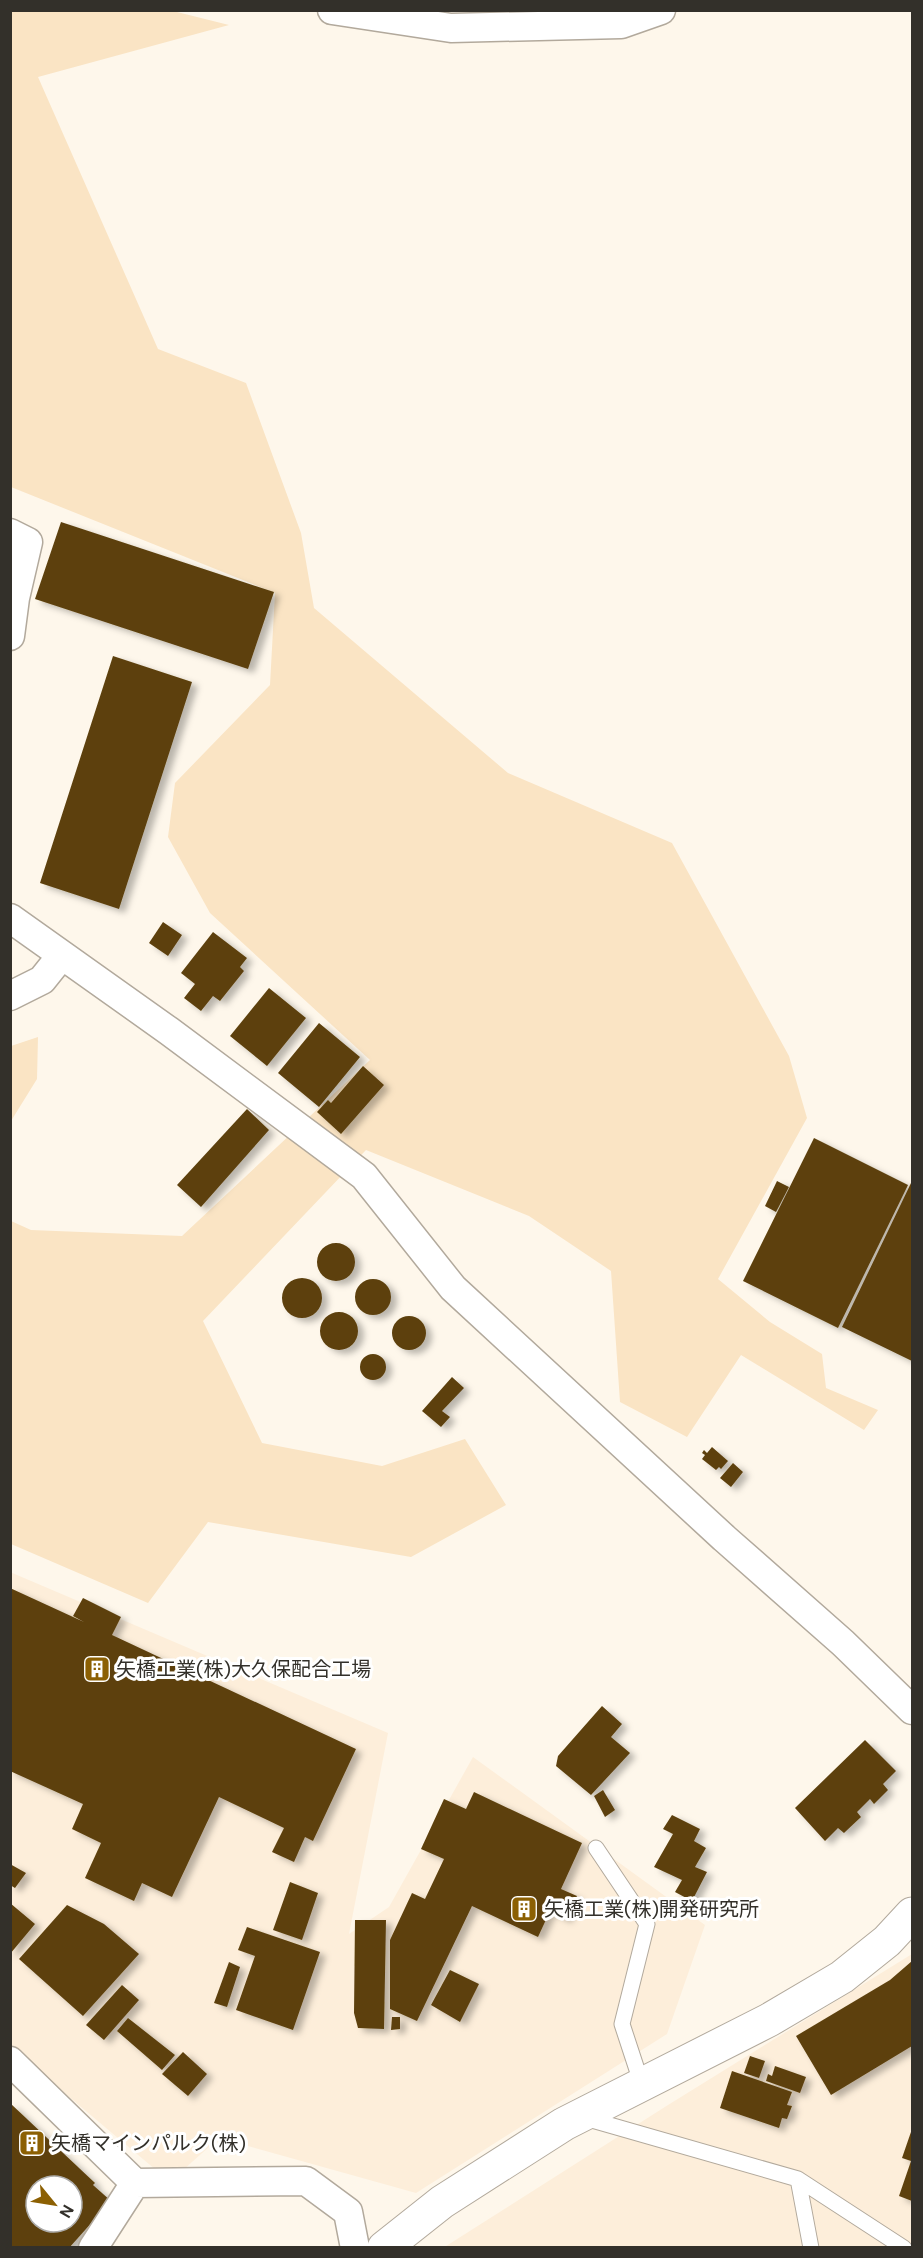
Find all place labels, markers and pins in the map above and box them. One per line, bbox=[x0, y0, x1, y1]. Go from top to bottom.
building icon: 矢橋工業(株)大久保配合工場 bbox=[82, 1654, 112, 1684]
place label: 矢橋工業(株)大久保配合工場 bbox=[116, 1656, 371, 1682]
building icon: 矢橋工業(株)開発研究所 bbox=[509, 1894, 539, 1924]
place label: 矢橋工業(株)開発研究所 bbox=[544, 1896, 759, 1922]
building icon: 矢橋マインパルク(株) bbox=[17, 2128, 47, 2158]
place label: 矢橋マインパルク(株) bbox=[51, 2130, 246, 2156]

